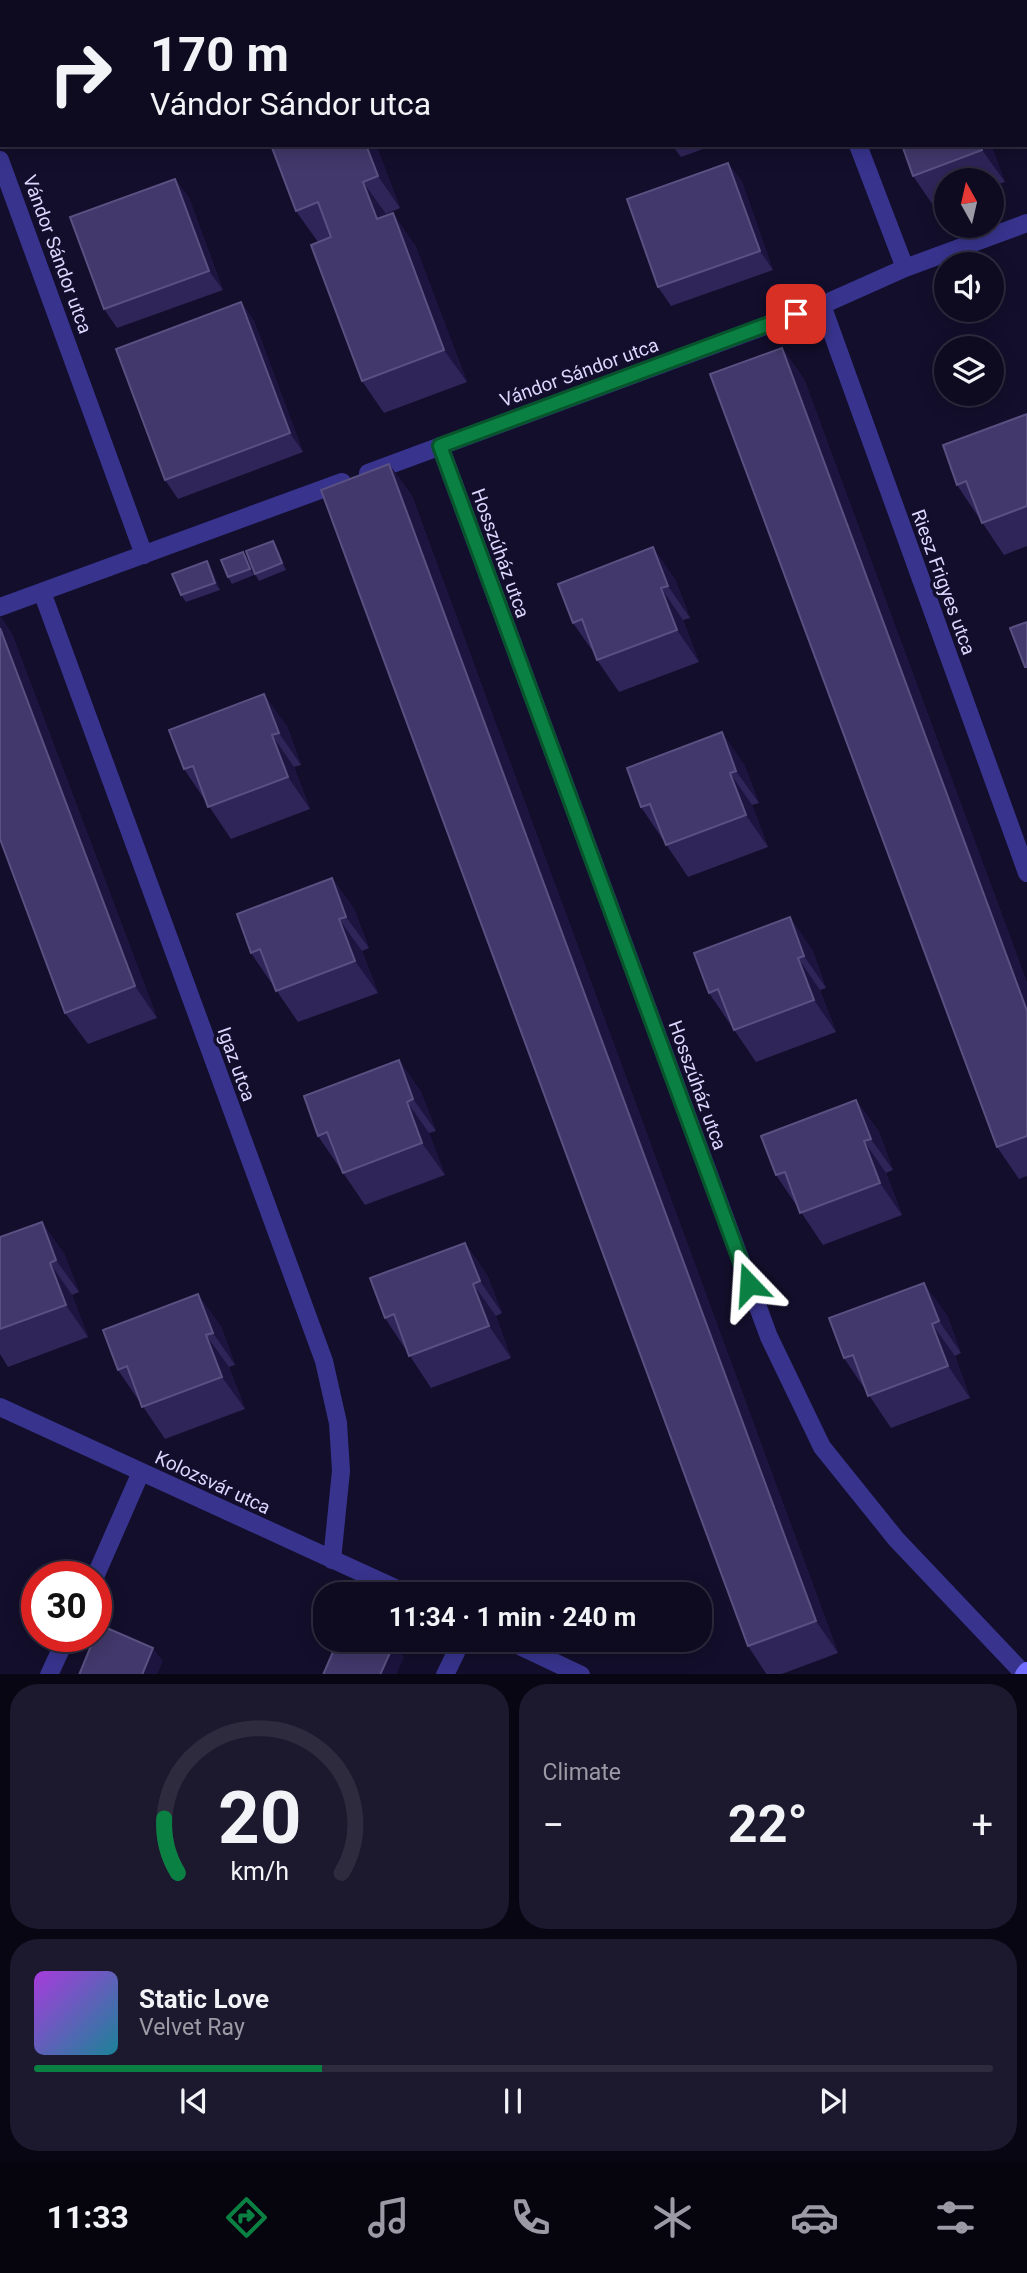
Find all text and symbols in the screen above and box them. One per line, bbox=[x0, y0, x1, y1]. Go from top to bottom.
text: 170 m bbox=[150, 26, 289, 83]
icon: right bbox=[35, 28, 126, 119]
text: Vándor Sándor utca bbox=[150, 85, 431, 123]
north arrow bbox=[934, 168, 1004, 238]
map controls bbox=[934, 168, 1004, 406]
street label: Vándor Sándor utca bbox=[18, 172, 97, 337]
button: sound bbox=[934, 252, 1004, 322]
pin bbox=[766, 284, 826, 344]
icon: arrive bbox=[777, 295, 815, 333]
street label: Vándor Sándor utca bbox=[497, 333, 662, 412]
button: layers bbox=[934, 336, 1004, 406]
street label: Hosszúház utca bbox=[466, 485, 535, 621]
street label: Riesz Frigyes utca bbox=[907, 506, 980, 658]
street label: Hosszúház utca bbox=[663, 1017, 732, 1153]
street label: Igaz utca bbox=[213, 1024, 261, 1104]
position arrow bbox=[712, 1247, 786, 1321]
street label: Kolozsvár utca bbox=[151, 1446, 274, 1519]
speed limit sign: 30 bbox=[21, 1561, 112, 1652]
text: 11:34 · 1 min · 240 m bbox=[389, 1602, 636, 1632]
text: Climate bbox=[543, 1759, 621, 1786]
text: 20 bbox=[217, 1775, 301, 1861]
text: 22° bbox=[728, 1794, 808, 1855]
text: − bbox=[543, 1803, 564, 1847]
text: + bbox=[971, 1803, 993, 1847]
text: km/h bbox=[230, 1856, 289, 1885]
text: Static Love bbox=[139, 1984, 269, 2014]
text: Velvet Ray bbox=[139, 2014, 245, 2041]
icon: previous bbox=[175, 2082, 213, 2120]
icon: pause bbox=[494, 2082, 532, 2120]
icon: next bbox=[814, 2082, 852, 2120]
icon: directions bbox=[222, 2193, 271, 2242]
icon: music bbox=[364, 2193, 413, 2242]
icon: phone bbox=[506, 2193, 555, 2242]
icon: climate bbox=[648, 2193, 697, 2242]
icon: car bbox=[790, 2193, 839, 2242]
icon: filters bbox=[931, 2193, 980, 2242]
text: 11:33 bbox=[46, 2198, 129, 2236]

